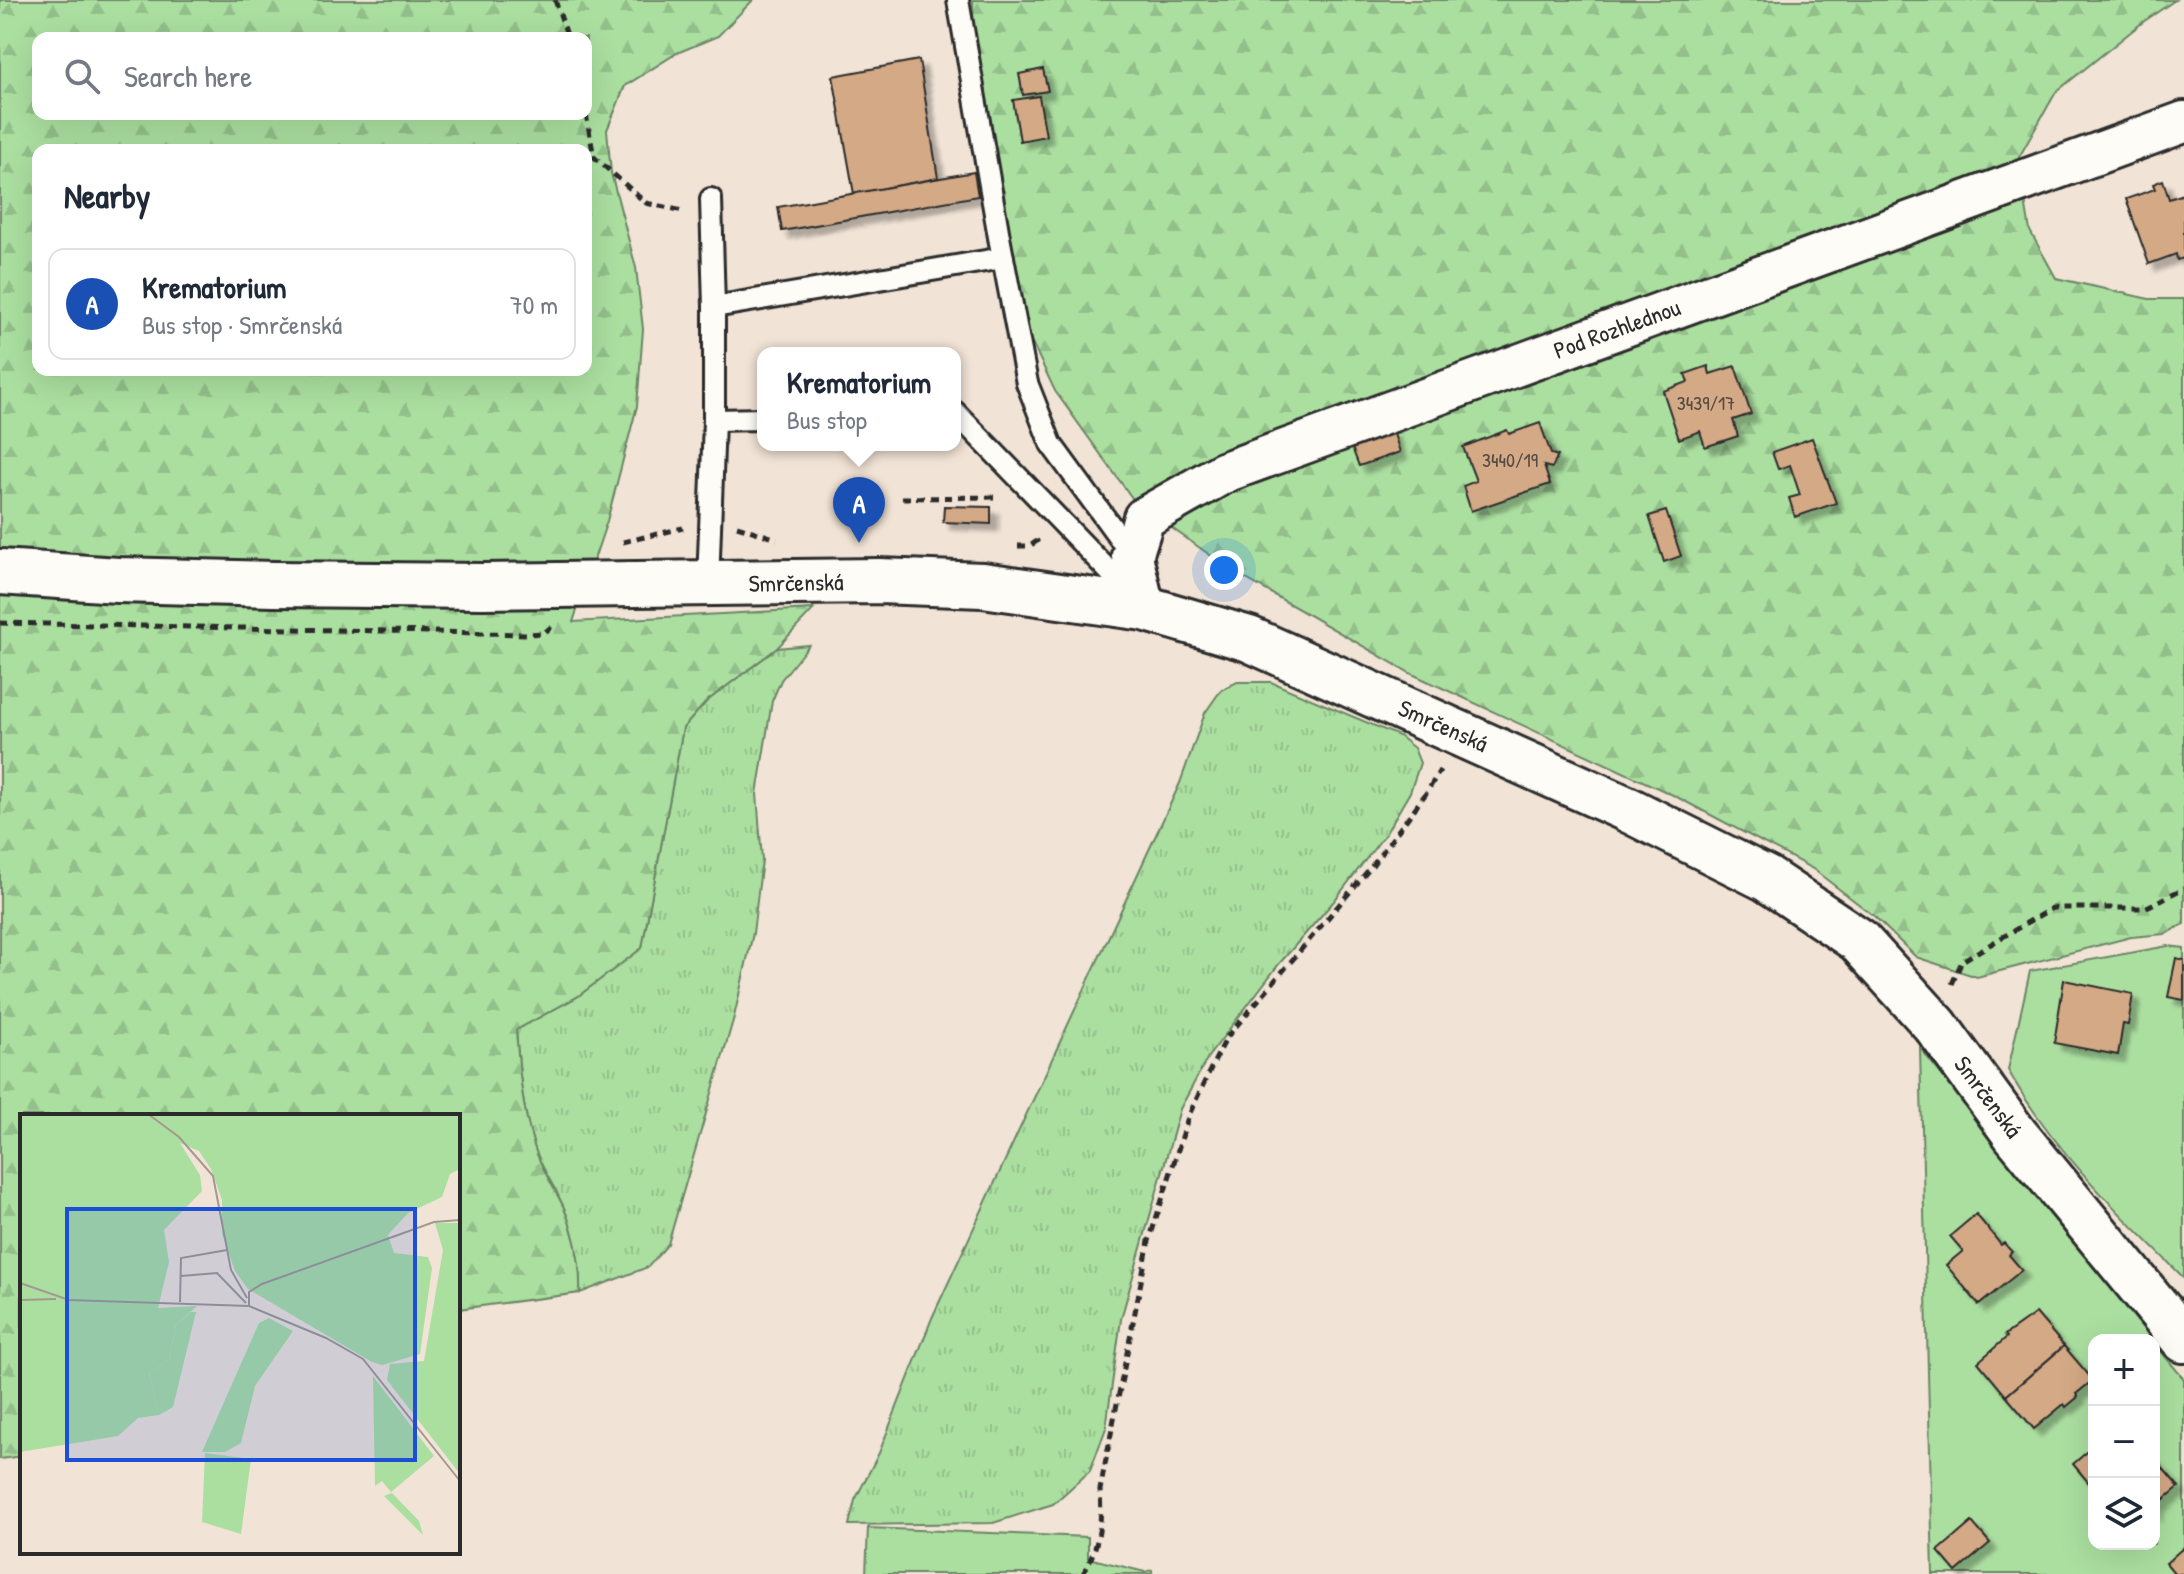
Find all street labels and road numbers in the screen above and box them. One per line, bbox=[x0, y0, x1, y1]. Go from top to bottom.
street label: Pod Rozhlednou bbox=[1549, 290, 1685, 366]
street label: Smrčenská bbox=[748, 565, 844, 599]
street label: Smrčenská bbox=[1394, 691, 1493, 759]
street label: Smrčenská bbox=[1947, 1049, 2030, 1144]

